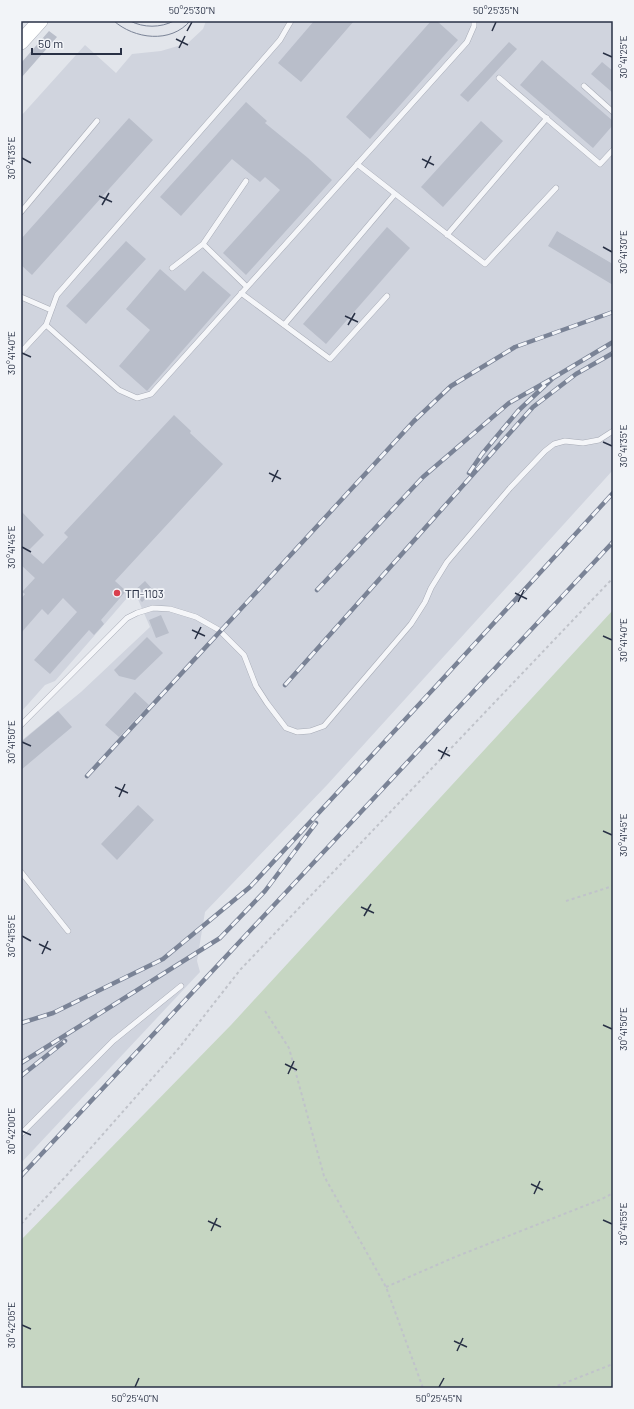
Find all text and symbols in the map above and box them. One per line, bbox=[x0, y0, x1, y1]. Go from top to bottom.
text: 50°25'30"N bbox=[169, 4, 215, 16]
text: 50°25'35"N bbox=[473, 4, 519, 16]
scale bar bbox=[32, 30, 121, 56]
text: 30°41'25"E bbox=[617, 35, 629, 79]
text: 50 m bbox=[38, 36, 63, 50]
text: 30°41'35"E bbox=[5, 137, 17, 180]
text: 30°41'30"E bbox=[617, 230, 629, 274]
text: 30°41'40"E bbox=[5, 331, 17, 375]
text: 30°41'35"E bbox=[617, 425, 629, 468]
text: 30°41'45"E bbox=[5, 525, 17, 569]
place label: ТП-1103 bbox=[125, 587, 164, 600]
marker: ТП-1103 bbox=[112, 588, 122, 598]
text: 30°41'40"E bbox=[617, 618, 629, 662]
text: 30°41'50"E bbox=[5, 720, 17, 764]
text: 30°41'45"E bbox=[617, 813, 629, 857]
text: 30°41'55"E bbox=[5, 915, 17, 957]
text: 30°41'50"E bbox=[617, 1007, 629, 1051]
text: 30°42'00"E bbox=[5, 1108, 17, 1154]
text: 30°41'55"E bbox=[617, 1203, 629, 1245]
text: 30°42'05"E bbox=[5, 1302, 17, 1348]
text: 50°25'40"N bbox=[112, 1392, 158, 1404]
text: 50°25'45"N bbox=[416, 1392, 462, 1404]

